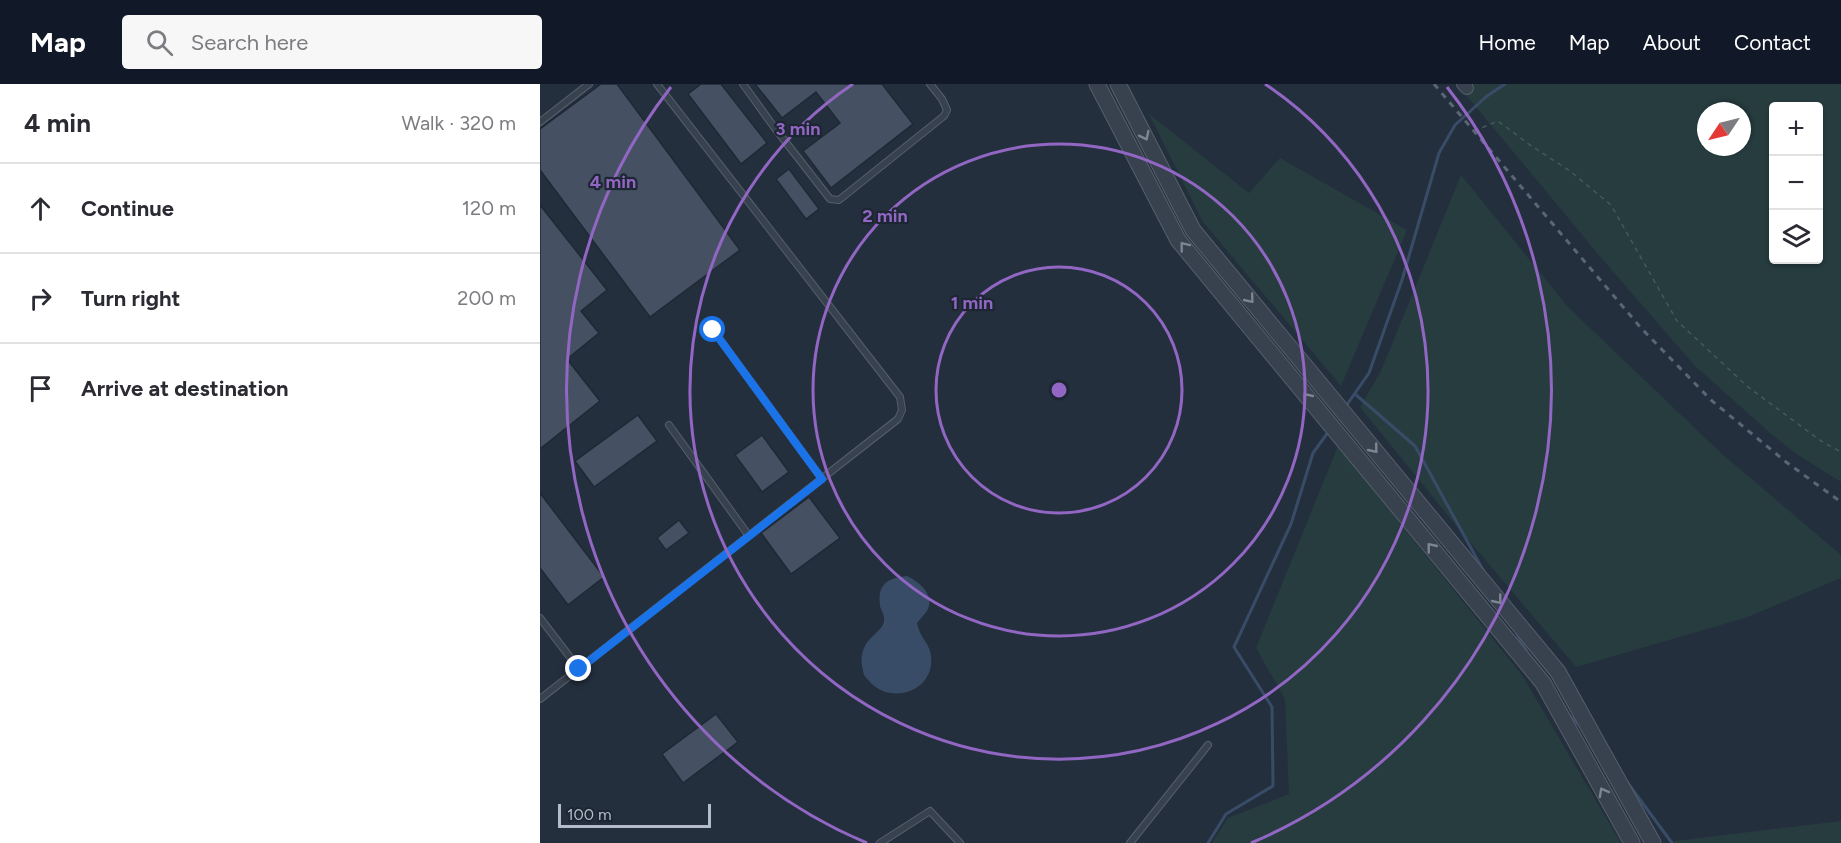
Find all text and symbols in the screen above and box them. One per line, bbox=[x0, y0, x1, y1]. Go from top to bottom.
search box bbox=[122, 15, 542, 69]
text: Map bbox=[30, 25, 86, 59]
icon: search bbox=[143, 26, 176, 59]
text: Search here bbox=[191, 29, 308, 56]
text: Home bbox=[1479, 30, 1536, 55]
text: Map bbox=[1569, 30, 1610, 55]
text: About bbox=[1643, 30, 1701, 55]
text: Contact bbox=[1734, 30, 1811, 55]
north arrow bbox=[1697, 102, 1751, 156]
map controls bbox=[1769, 102, 1823, 264]
button: + bbox=[1769, 102, 1823, 156]
text: 4 min bbox=[24, 107, 91, 139]
text: Walk · 320 m bbox=[402, 111, 516, 135]
text: 3 min bbox=[776, 118, 820, 140]
one-way arrow bbox=[1138, 130, 1149, 140]
button: − bbox=[1769, 156, 1823, 210]
text: 4 min bbox=[590, 171, 636, 193]
icon: ahead bbox=[24, 192, 57, 225]
text: Continue bbox=[81, 195, 174, 222]
text: 120 m bbox=[462, 196, 516, 220]
text: 2 min bbox=[862, 205, 908, 227]
button: layers bbox=[1769, 210, 1823, 264]
one-way arrow bbox=[1180, 242, 1191, 253]
icon: right bbox=[24, 282, 57, 315]
text: Turn right bbox=[81, 285, 180, 312]
text: 200 m bbox=[457, 286, 516, 310]
text: 1 min bbox=[951, 292, 993, 314]
one-way arrow bbox=[1243, 292, 1254, 303]
route start bbox=[699, 316, 725, 342]
icon: arrive bbox=[24, 372, 57, 405]
text: Arrive at destination bbox=[81, 375, 289, 402]
centre of rings bbox=[1049, 380, 1069, 400]
one-way arrow bbox=[1304, 393, 1315, 404]
one-way arrow bbox=[1367, 442, 1378, 453]
one-way arrow bbox=[1428, 543, 1439, 554]
one-way arrow bbox=[1491, 593, 1502, 604]
route end bbox=[565, 655, 591, 681]
one-way arrow bbox=[1599, 788, 1610, 798]
scale bar bbox=[558, 801, 711, 828]
text: 100 m bbox=[567, 805, 612, 824]

